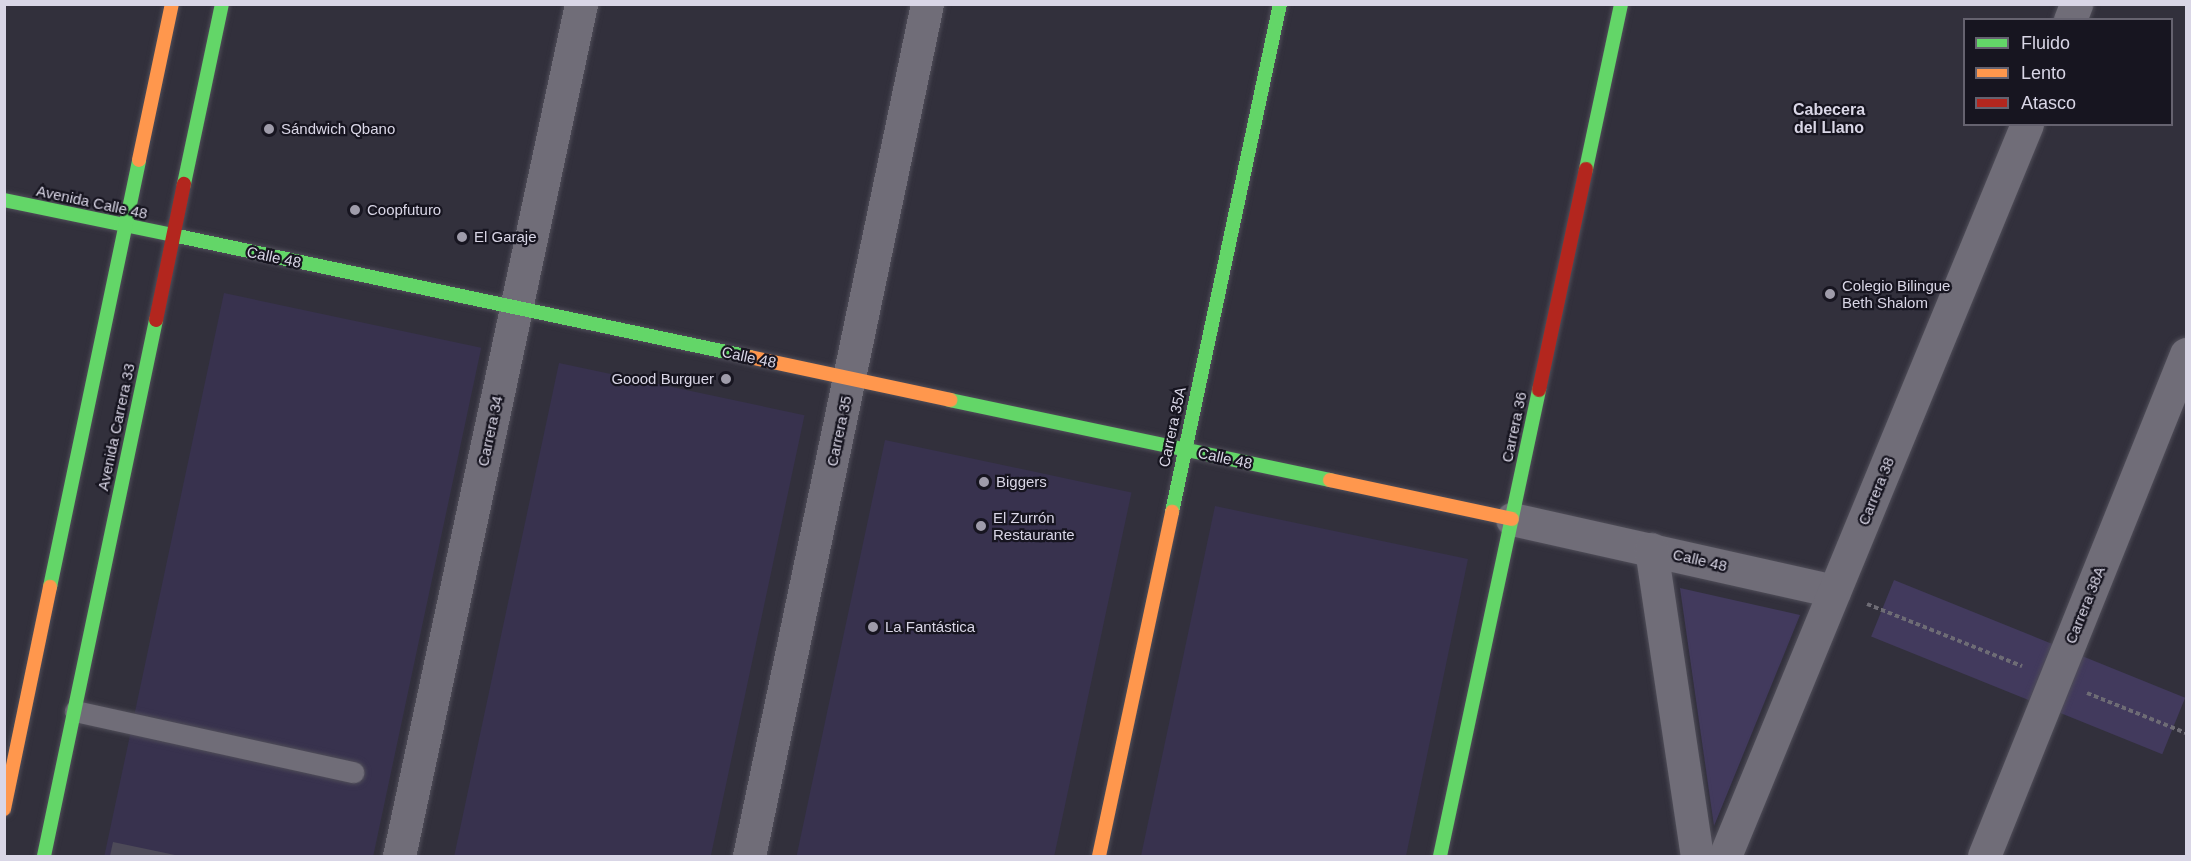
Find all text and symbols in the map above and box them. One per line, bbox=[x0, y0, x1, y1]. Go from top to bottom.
legend bbox=[1963, 18, 2173, 126]
text: Fluido bbox=[2021, 33, 2070, 53]
text: Lento bbox=[2021, 63, 2066, 83]
text: Atasco bbox=[2021, 93, 2076, 113]
district label: Cabecera del Llano bbox=[1793, 100, 1865, 138]
place label: Sándwich Qbano bbox=[281, 120, 395, 138]
marker: Sándwich Qbano bbox=[262, 122, 276, 136]
street label: Avenida Calle 48 bbox=[35, 181, 149, 223]
place label: Coopfuturo bbox=[367, 201, 441, 219]
marker: Coopfuturo bbox=[348, 203, 362, 217]
place label: El Garaje bbox=[474, 228, 537, 246]
marker: El Garaje bbox=[455, 230, 469, 244]
street label: Calle 48 bbox=[245, 242, 303, 272]
place label: Colegio Bilingue Beth Shalom bbox=[1842, 276, 1950, 311]
marker: Colegio Bilingue Beth Shalom bbox=[1823, 287, 1837, 301]
street label: Calle 48 bbox=[720, 342, 778, 372]
street label: Avenida Carrera 33 bbox=[94, 362, 138, 492]
place label: Goood Burguer bbox=[611, 370, 714, 388]
marker: Goood Burguer bbox=[719, 372, 733, 386]
street label: Carrera 35A bbox=[1155, 385, 1189, 469]
street label: Carrera 36 bbox=[1498, 390, 1530, 464]
street label: Carrera 34 bbox=[474, 394, 506, 468]
street label: Carrera 35 bbox=[823, 394, 855, 468]
street label: Calle 48 bbox=[1196, 443, 1254, 473]
street label: Carrera 38 bbox=[1854, 454, 1898, 528]
place label: Biggers bbox=[996, 473, 1047, 491]
marker: Biggers bbox=[977, 475, 991, 489]
place label: El Zurrón Restaurante bbox=[993, 508, 1075, 543]
marker: El Zurrón Restaurante bbox=[974, 519, 988, 533]
street label: Calle 48 bbox=[1671, 545, 1729, 575]
street label: Carrera 38A bbox=[2061, 564, 2109, 646]
place label: La Fantástica bbox=[885, 618, 975, 636]
marker: La Fantástica bbox=[866, 620, 880, 634]

